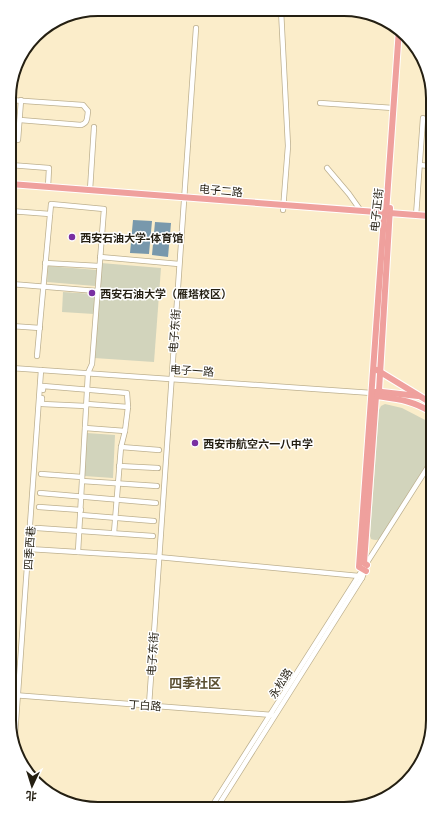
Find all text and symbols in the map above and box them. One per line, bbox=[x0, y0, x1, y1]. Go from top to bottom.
street label: 电子二路 bbox=[199, 182, 243, 198]
street label: 电子正街 bbox=[367, 187, 385, 233]
place label: 西安石油大学-体育馆 bbox=[80, 231, 183, 244]
marker: 西安石油大学-体育馆 bbox=[67, 232, 77, 242]
place label: 西安石油大学（雁塔校区） bbox=[100, 287, 232, 300]
marker: 西安石油大学（雁塔校区） bbox=[87, 288, 97, 298]
street label: 电子东街 bbox=[166, 309, 182, 353]
street label: 电子一路 bbox=[170, 362, 214, 378]
place label: 西安市航空六一八中学 bbox=[203, 437, 313, 450]
marker: 西安市航空六一八中学 bbox=[190, 438, 200, 448]
street label: 四季西巷 bbox=[21, 526, 37, 570]
street label: 电子东街 bbox=[144, 632, 160, 676]
street label: 永松路 bbox=[266, 666, 294, 700]
district label: 四季社区 bbox=[169, 675, 221, 691]
street label: 丁白路 bbox=[128, 697, 162, 713]
north arrow bbox=[12, 766, 52, 806]
text: 北 bbox=[25, 790, 37, 803]

